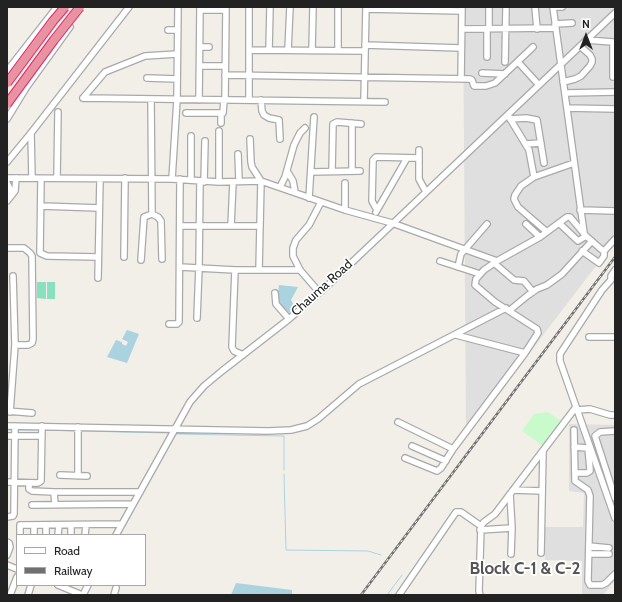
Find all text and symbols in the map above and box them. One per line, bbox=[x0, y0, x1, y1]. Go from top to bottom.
north arrow bbox=[566, 16, 606, 56]
text: N bbox=[582, 17, 590, 31]
street label: Chauma Road bbox=[288, 256, 356, 320]
legend bbox=[16, 534, 146, 586]
text: Road bbox=[54, 543, 80, 558]
district label: Block C-1 & C-2 bbox=[469, 559, 581, 579]
text: Railway bbox=[54, 563, 92, 578]

